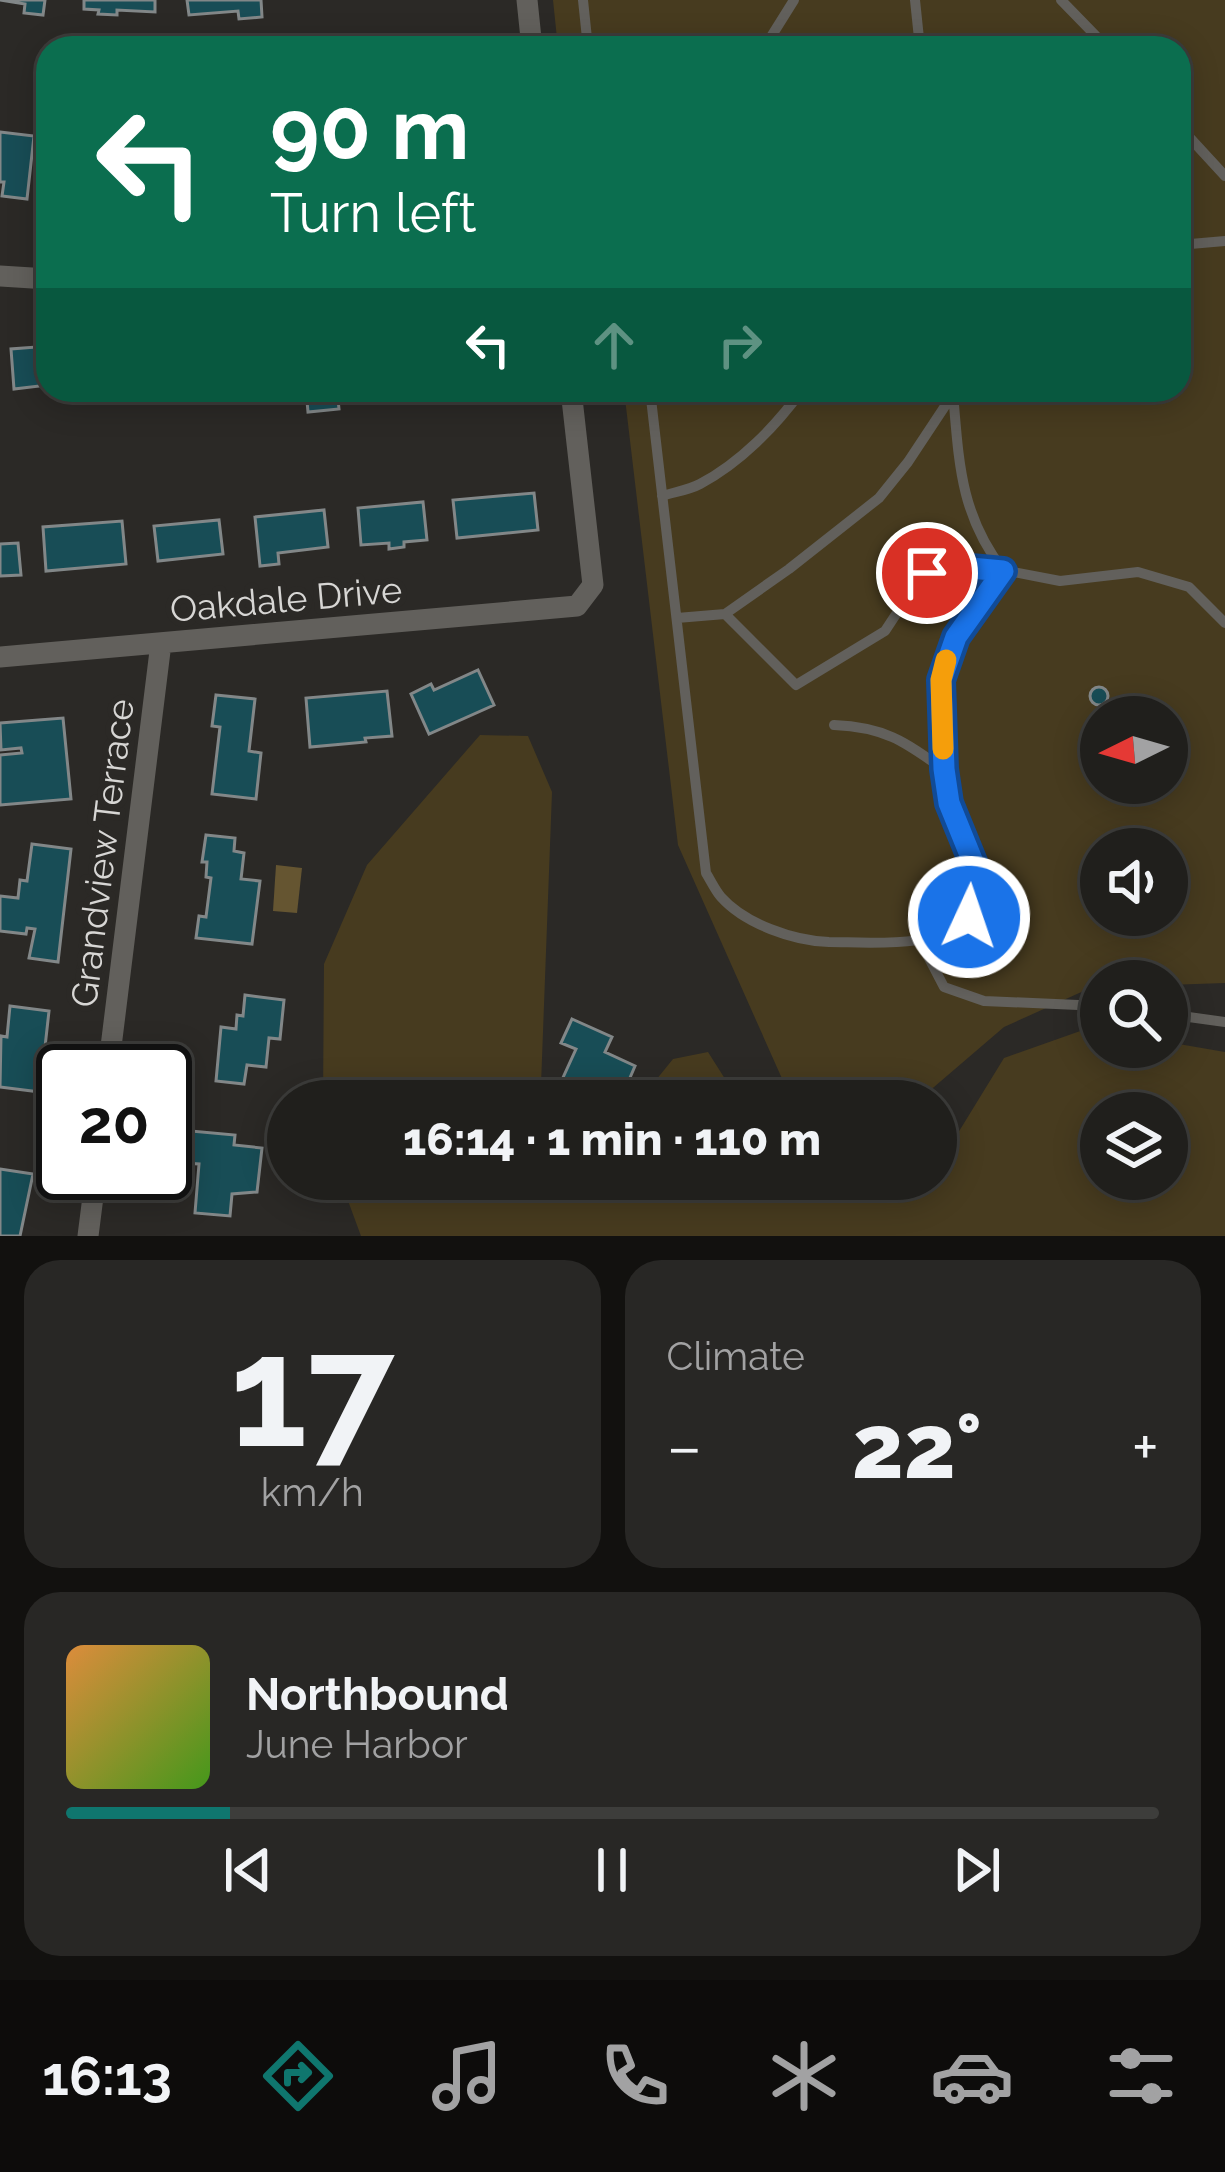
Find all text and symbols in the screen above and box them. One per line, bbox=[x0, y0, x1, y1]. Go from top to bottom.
text: 90 m bbox=[270, 80, 469, 179]
icon: left bbox=[72, 84, 228, 240]
text: Turn left bbox=[270, 181, 477, 245]
icon: left bbox=[455, 312, 521, 378]
icon: ahead bbox=[581, 312, 647, 378]
icon: right bbox=[707, 312, 773, 378]
pin bbox=[876, 522, 978, 624]
icon: arrive bbox=[894, 540, 960, 606]
street label: Oakdale Drive bbox=[168, 568, 404, 630]
north arrow bbox=[1080, 696, 1188, 804]
map controls bbox=[1080, 696, 1188, 1200]
street label: Grandview Terrace bbox=[62, 697, 142, 1009]
button: sound bbox=[1080, 828, 1188, 936]
position arrow bbox=[906, 854, 1032, 980]
button: search bbox=[1080, 960, 1188, 1068]
speed limit sign: 20 bbox=[36, 1044, 192, 1200]
button: layers bbox=[1080, 1092, 1188, 1200]
text: 16:14 · 1 min · 110 m bbox=[403, 1113, 821, 1166]
text: 17 bbox=[230, 1299, 395, 1483]
text: Climate bbox=[667, 1333, 805, 1379]
text: 22° bbox=[852, 1393, 982, 1499]
text: − bbox=[667, 1408, 702, 1485]
text: + bbox=[1132, 1408, 1159, 1485]
text: km/h bbox=[261, 1469, 364, 1515]
text: Northbound bbox=[246, 1668, 509, 1721]
text: June Harbor bbox=[246, 1721, 468, 1767]
icon: previous bbox=[215, 1837, 281, 1903]
icon: pause bbox=[579, 1837, 645, 1903]
icon: next bbox=[944, 1837, 1010, 1903]
icon: directions bbox=[256, 2034, 340, 2118]
icon: music bbox=[425, 2034, 509, 2118]
icon: phone bbox=[593, 2034, 677, 2118]
icon: climate bbox=[762, 2034, 846, 2118]
icon: car bbox=[930, 2034, 1014, 2118]
icon: filters bbox=[1099, 2034, 1183, 2118]
text: 16:13 bbox=[42, 2044, 172, 2108]

